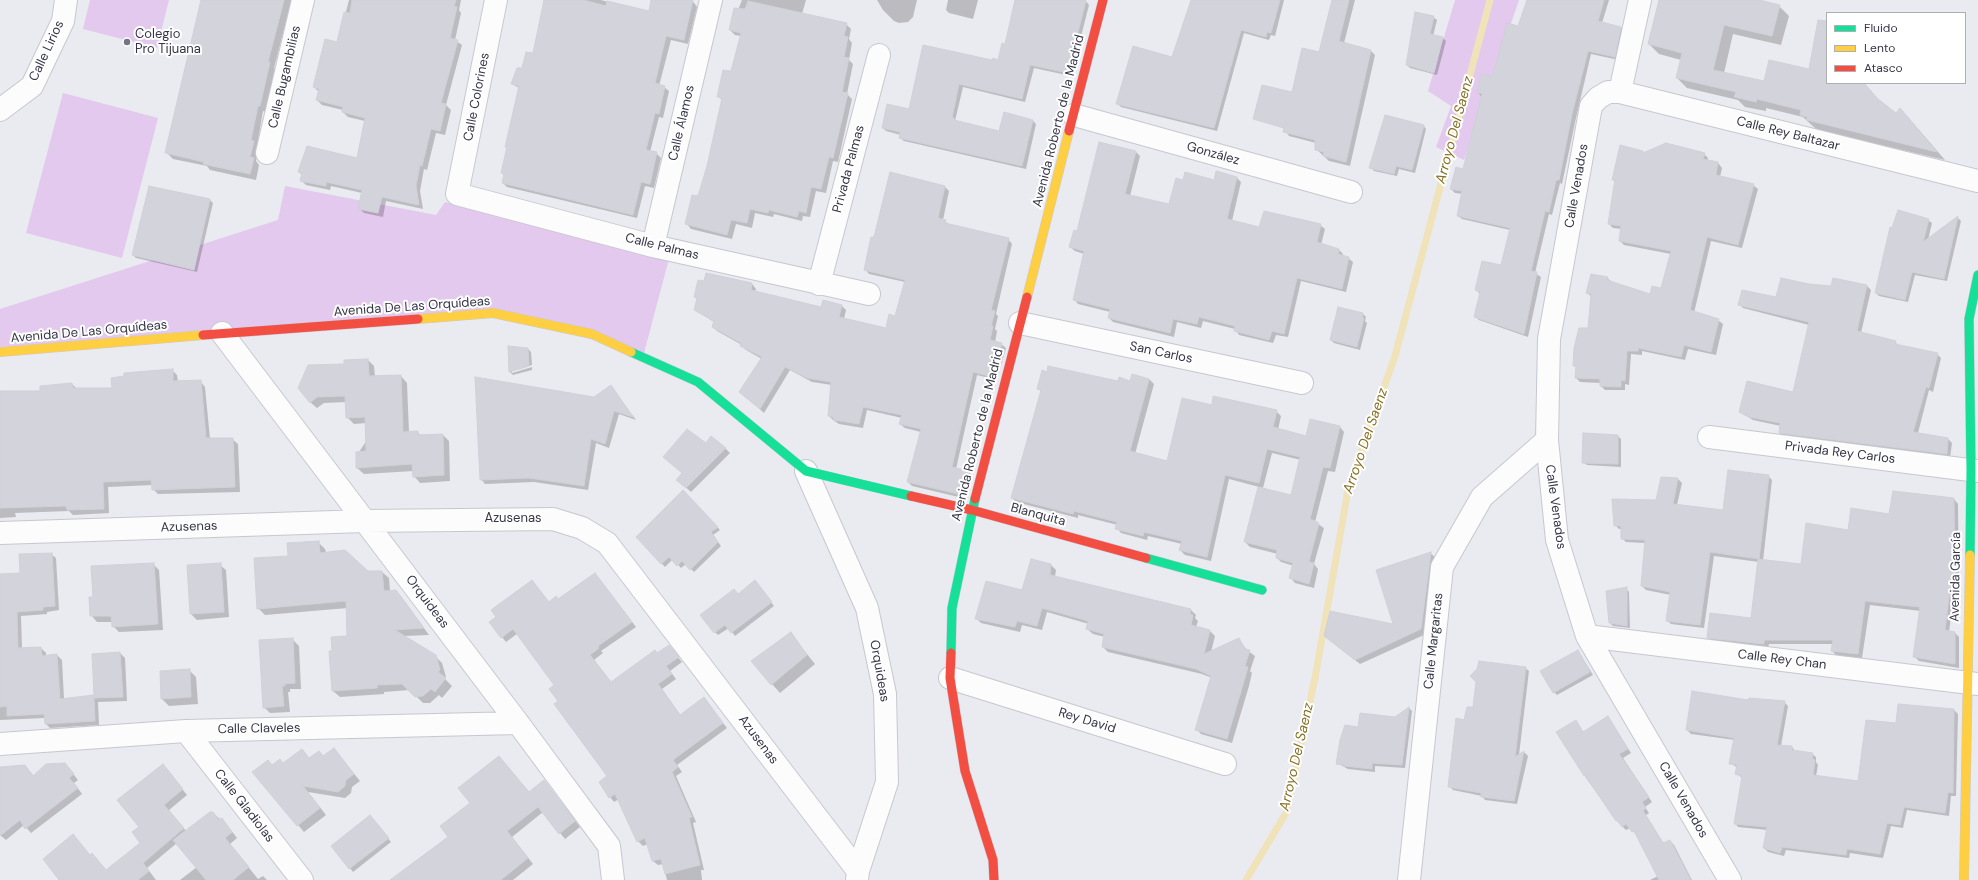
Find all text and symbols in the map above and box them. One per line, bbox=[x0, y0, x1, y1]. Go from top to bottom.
legend bbox=[1826, 12, 1966, 84]
street label: Calle Lirios bbox=[26, 18, 68, 84]
text: Fluido bbox=[1864, 20, 1898, 36]
street label: Calle Bugambilias bbox=[266, 24, 304, 130]
place label: Colegio Pro Tijuana bbox=[135, 27, 201, 58]
street label: Avenida Roberto de la Madrid bbox=[1030, 33, 1088, 209]
marker: Colegio Pro Tijuana bbox=[122, 37, 132, 47]
text: Lento bbox=[1864, 40, 1895, 56]
street label: Calle Colorines bbox=[461, 51, 493, 143]
text: Atasco bbox=[1864, 60, 1903, 76]
water label: Arroyo Del Saenz bbox=[1433, 75, 1477, 185]
street label: Calle Álamos bbox=[666, 84, 698, 162]
street label: Calle Rey Baltazar bbox=[1735, 114, 1841, 154]
street label: Privada Palmas bbox=[830, 123, 868, 215]
street label: González bbox=[1185, 139, 1241, 169]
street label: Calle Venados bbox=[1562, 143, 1592, 229]
street label: Calle Palmas bbox=[624, 230, 700, 264]
street label: Avenida De Las Orquídeas bbox=[333, 294, 491, 320]
street label: Avenida De Las Orquídeas bbox=[10, 317, 168, 347]
street label: San Carlos bbox=[1128, 339, 1194, 367]
street label: Avenida Roberto de la Madrid bbox=[949, 347, 1007, 523]
water label: Arroyo Del Saenz bbox=[1340, 386, 1392, 496]
street label: Privada Rey Carlos bbox=[1784, 438, 1896, 468]
street label: Calle Venados bbox=[1541, 464, 1569, 550]
street label: Blanquita bbox=[1009, 500, 1067, 530]
street label: Azusenas bbox=[484, 511, 542, 527]
street label: Azusenas bbox=[160, 518, 218, 536]
street label: Avenida García bbox=[1947, 532, 1965, 622]
street label: Orquideas bbox=[402, 572, 452, 632]
street label: Calle Margaritas bbox=[1421, 592, 1447, 690]
street label: Orquideas bbox=[866, 639, 892, 703]
street label: Calle Rey Chan bbox=[1737, 647, 1827, 673]
water label: Arroyo Del Saenz bbox=[1276, 701, 1318, 813]
street label: Rey David bbox=[1056, 705, 1118, 737]
street label: Azusenas bbox=[735, 713, 781, 767]
street label: Calle Claveles bbox=[217, 720, 301, 738]
street label: Calle Venados bbox=[1655, 759, 1711, 841]
street label: Calle Gladiolas bbox=[211, 766, 277, 846]

